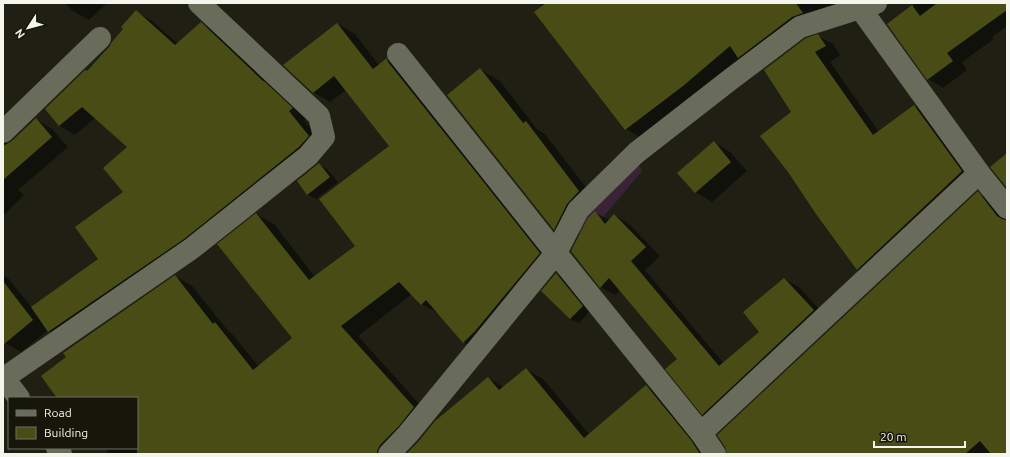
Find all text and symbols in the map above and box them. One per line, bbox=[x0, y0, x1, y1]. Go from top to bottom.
north arrow bbox=[8, 8, 48, 48]
text: N bbox=[13, 27, 27, 41]
legend bbox=[8, 397, 138, 449]
text: Road bbox=[44, 406, 72, 419]
scale bar bbox=[874, 423, 965, 449]
text: Building bbox=[44, 426, 88, 439]
text: 20 m bbox=[880, 430, 907, 443]

